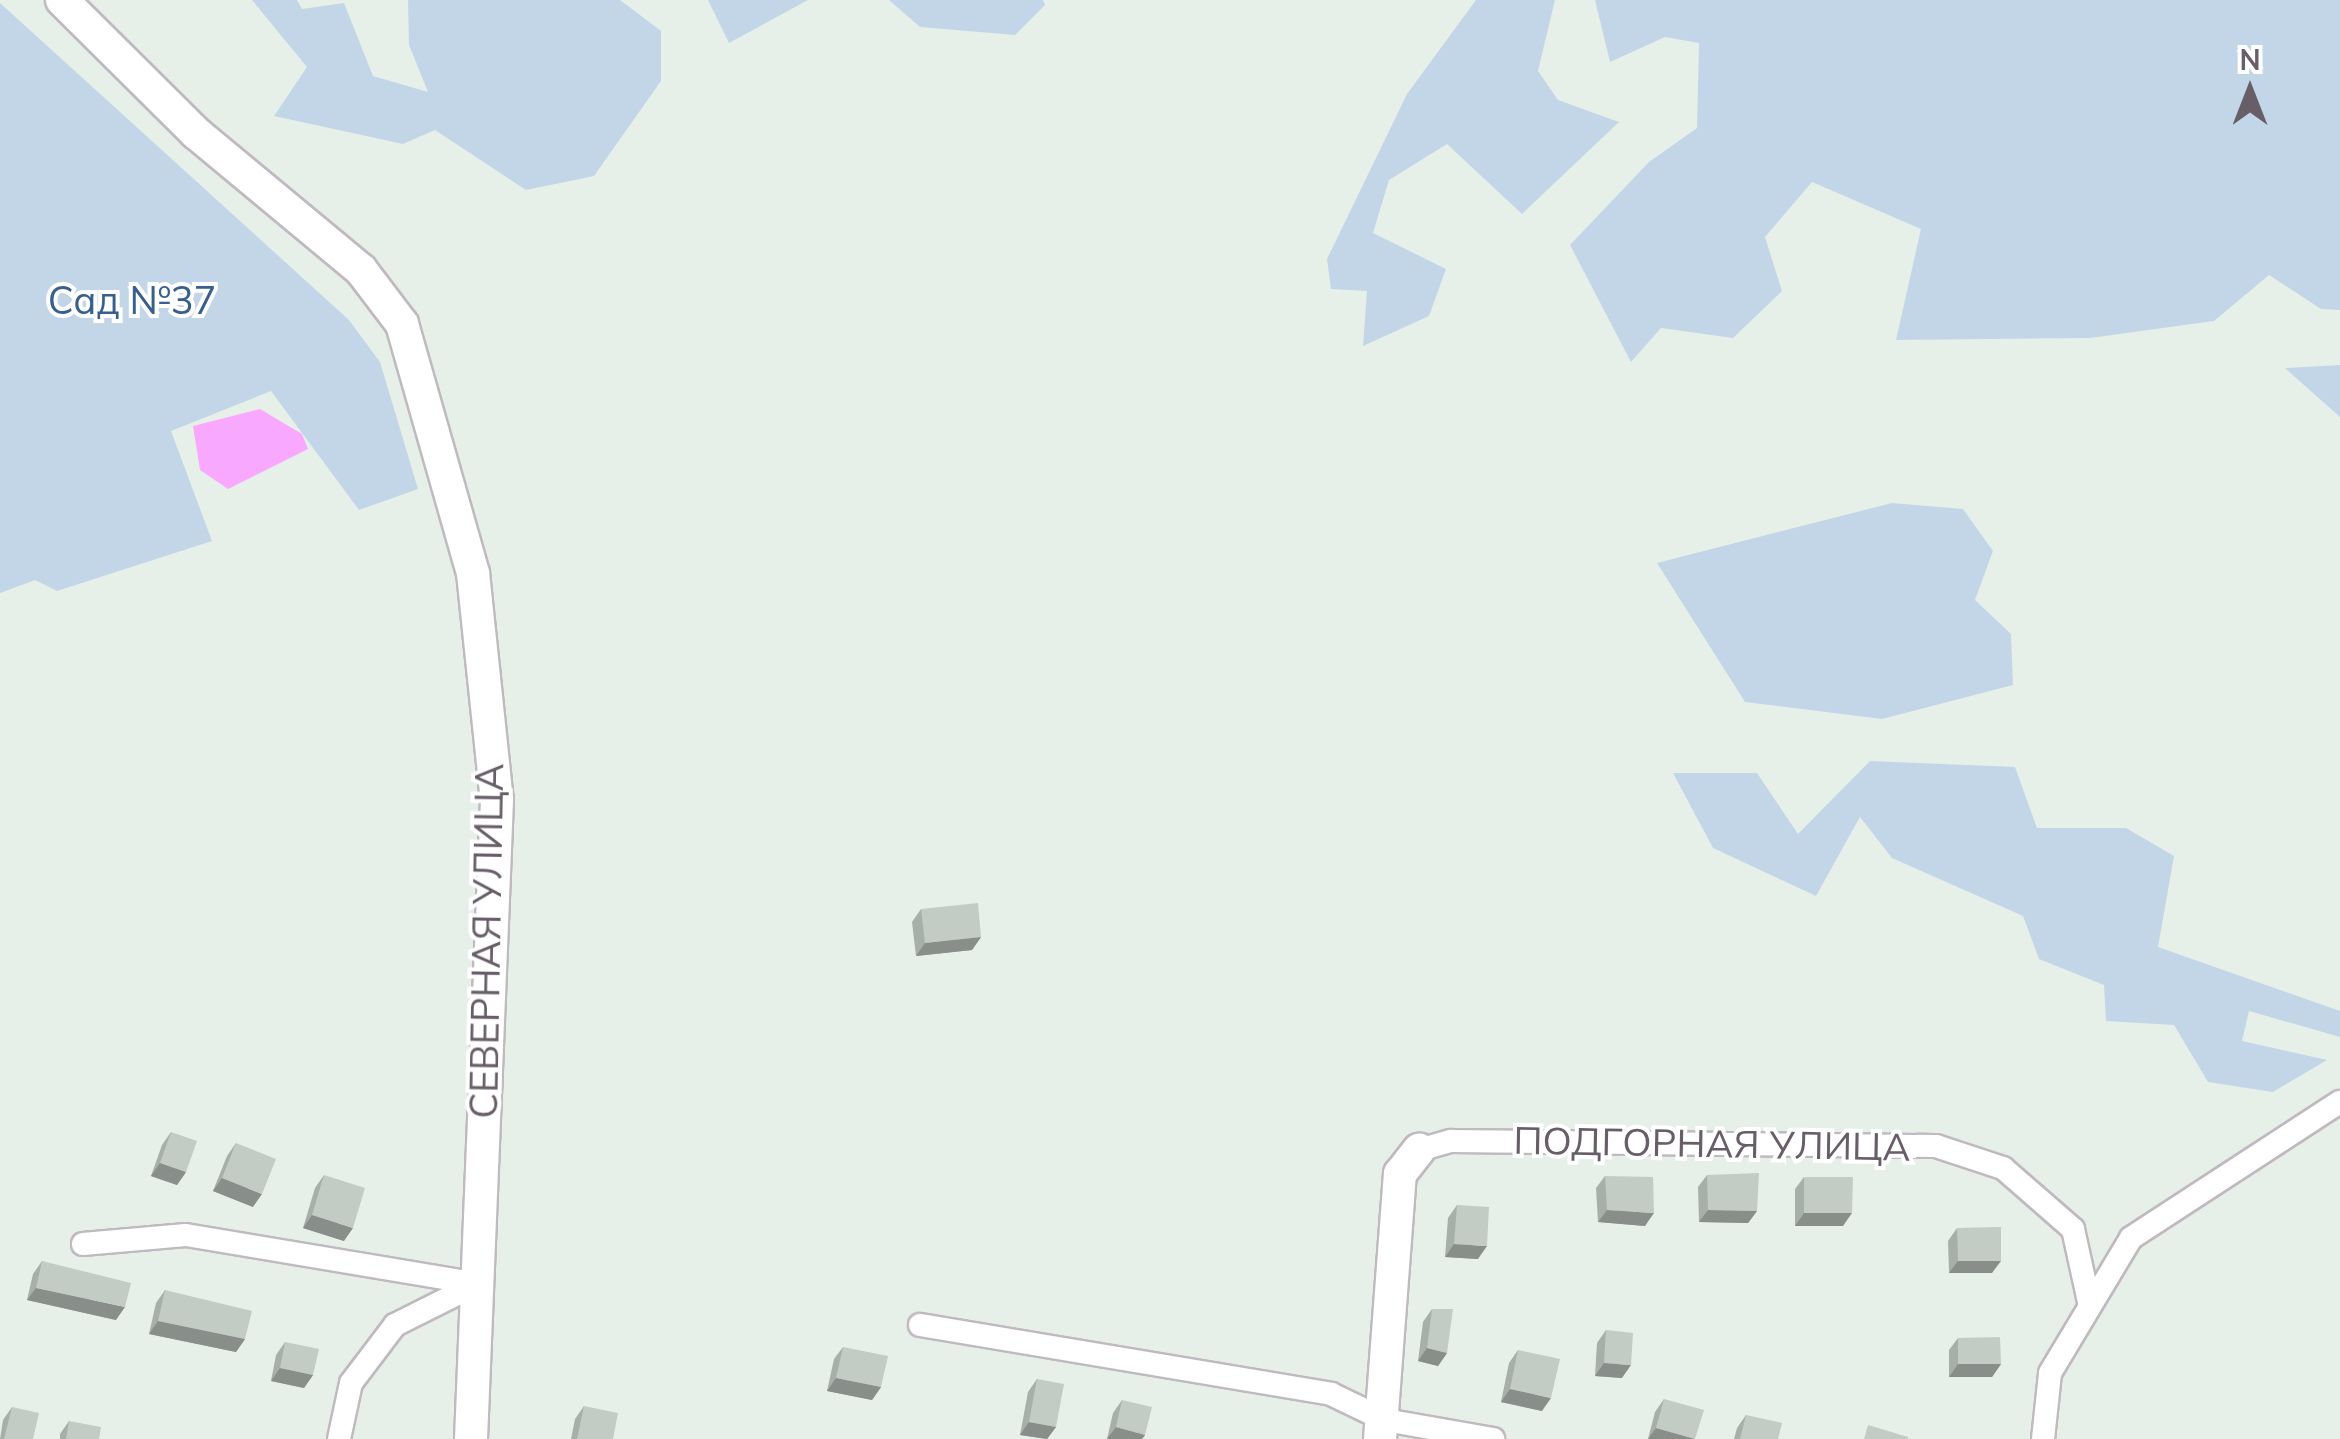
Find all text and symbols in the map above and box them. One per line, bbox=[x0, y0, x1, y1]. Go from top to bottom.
north arrow bbox=[2200, 40, 2300, 140]
text: N bbox=[2239, 42, 2261, 77]
park label: Сад №37 bbox=[48, 278, 216, 324]
street label: СЕВЕРНАЯ УЛИЦА bbox=[461, 763, 513, 1119]
street label: ПОДГОРНАЯ УЛИЦА bbox=[1513, 1118, 1911, 1170]

